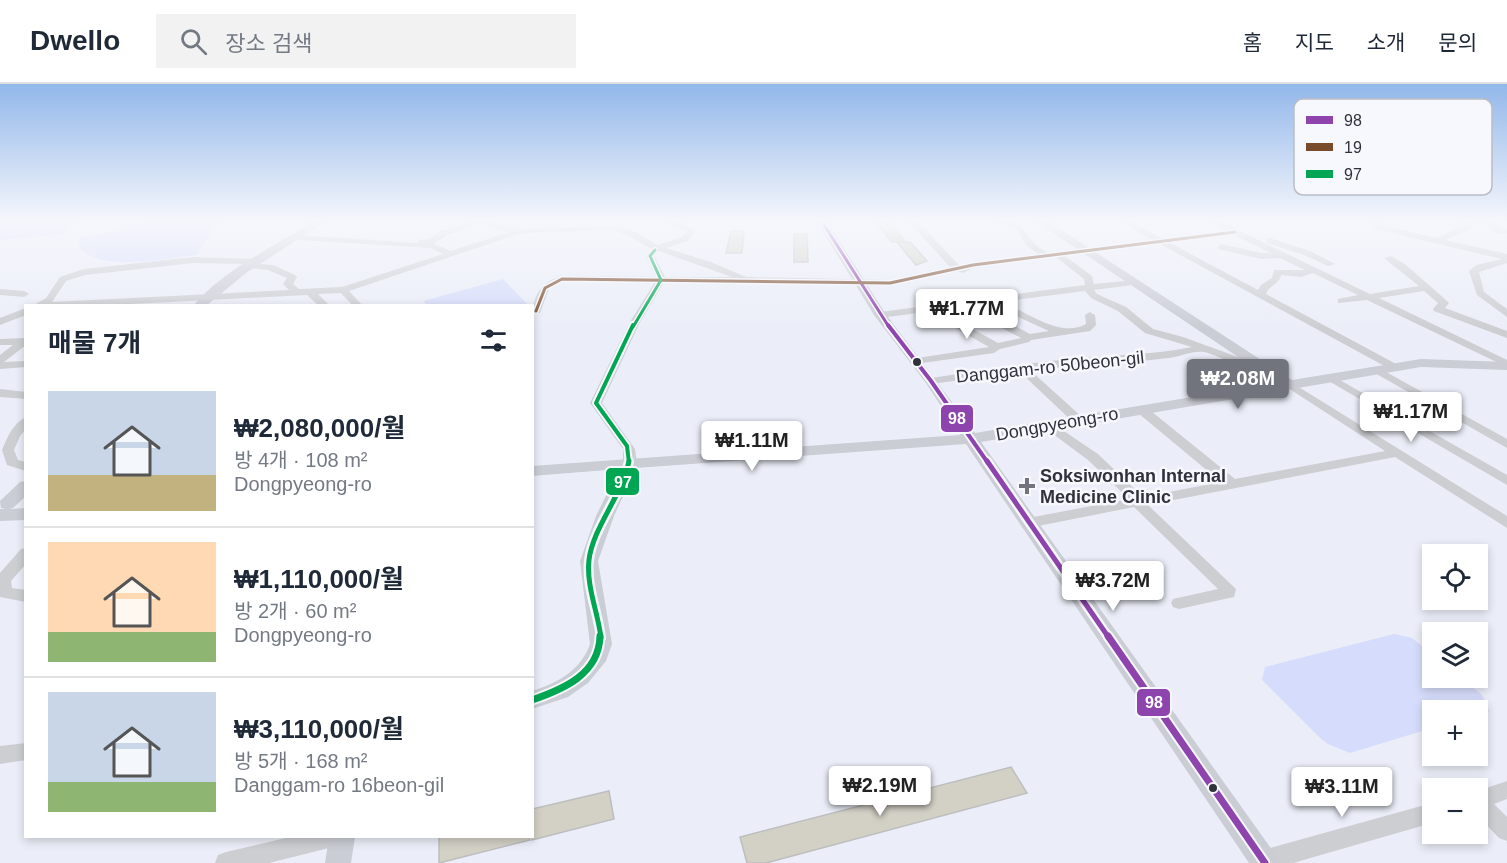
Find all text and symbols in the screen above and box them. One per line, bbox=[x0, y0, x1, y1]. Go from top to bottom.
search box bbox=[156, 14, 576, 68]
text: Dwello bbox=[30, 25, 120, 56]
icon: search bbox=[177, 25, 210, 58]
text: 장소 검색 bbox=[225, 31, 312, 56]
text: 홈 bbox=[1243, 31, 1262, 54]
text: 지도 bbox=[1295, 31, 1334, 54]
text: 소개 bbox=[1367, 31, 1405, 54]
text: 문의 bbox=[1438, 31, 1477, 54]
legend bbox=[1294, 99, 1492, 195]
text: 98 bbox=[1344, 112, 1362, 129]
text: 19 bbox=[1344, 139, 1362, 156]
text: 97 bbox=[1344, 166, 1362, 183]
pin: ₩1.77M bbox=[918, 289, 1016, 340]
text: ₩1.77M bbox=[930, 297, 1004, 319]
icon: filters bbox=[477, 324, 510, 357]
text: 매물 7개 bbox=[48, 328, 141, 358]
street label: Danggam-ro 50beon-gil bbox=[955, 347, 1145, 387]
unlabelled marker bbox=[911, 356, 923, 368]
pin: ₩2.08M bbox=[1189, 359, 1287, 410]
text: ₩2.08M bbox=[1201, 367, 1275, 389]
pin: ₩1.17M bbox=[1362, 392, 1460, 443]
text: ₩1.17M bbox=[1374, 400, 1448, 422]
street label: Dongpyeong-ro bbox=[994, 403, 1120, 445]
line badge: 98 bbox=[940, 404, 974, 433]
text: 98 bbox=[948, 410, 966, 427]
text: ₩2,080,000/월 bbox=[234, 413, 405, 443]
icon: home bbox=[96, 415, 168, 487]
pin: ₩1.11M bbox=[703, 421, 801, 472]
text: ₩1.11M bbox=[715, 429, 789, 451]
text: 방 4개 · 108 m² bbox=[234, 449, 368, 471]
place label: Soksiwonhan Internal Medicine Clinic bbox=[1040, 466, 1226, 507]
line badge: 97 bbox=[605, 467, 640, 496]
text: Dongpyeong-ro bbox=[234, 473, 372, 495]
text: 97 bbox=[614, 474, 632, 491]
marker: Soksiwonhan Internal Medicine Clinic bbox=[1018, 477, 1036, 495]
map controls bbox=[1422, 544, 1488, 844]
button: locate bbox=[1422, 544, 1488, 610]
pin: ₩3.72M bbox=[1064, 561, 1162, 612]
text: ₩1,110,000/월 bbox=[234, 564, 404, 594]
icon: home bbox=[96, 566, 168, 638]
text: ₩3.72M bbox=[1076, 569, 1150, 591]
text: 방 2개 · 60 m² bbox=[234, 600, 356, 622]
button: layers bbox=[1422, 622, 1488, 688]
text: Dongpyeong-ro bbox=[234, 624, 372, 646]
line badge: 98 bbox=[1136, 688, 1171, 717]
text: 98 bbox=[1145, 694, 1163, 711]
button: + bbox=[1422, 700, 1488, 766]
text: ₩3,110,000/월 bbox=[234, 714, 404, 744]
icon: home bbox=[96, 716, 168, 788]
text: 방 5개 · 168 m² bbox=[234, 750, 368, 772]
pin: ₩2.19M bbox=[831, 766, 929, 817]
pin: ₩3.11M bbox=[1293, 767, 1391, 818]
text: Danggam-ro 16beon-gil bbox=[234, 774, 444, 796]
text: ₩2.19M bbox=[843, 774, 917, 796]
text: ₩3.11M bbox=[1305, 775, 1379, 797]
button: − bbox=[1422, 778, 1488, 844]
unlabelled marker bbox=[1207, 782, 1219, 794]

